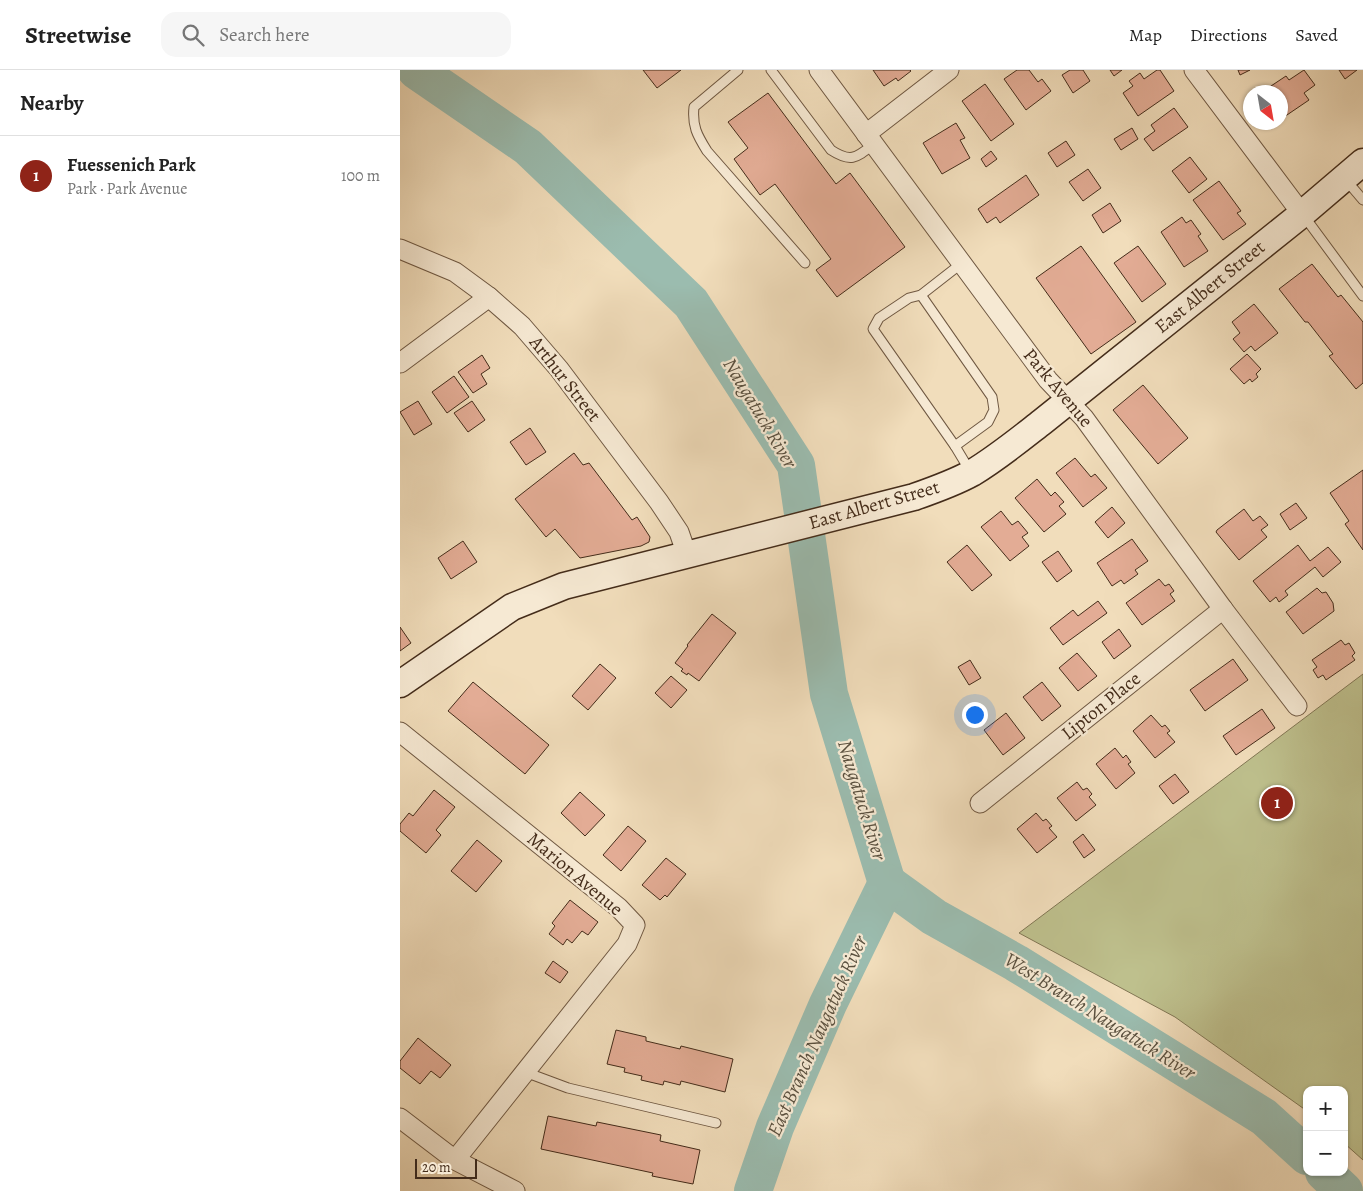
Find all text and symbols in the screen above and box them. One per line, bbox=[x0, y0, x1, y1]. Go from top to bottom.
search box bbox=[161, 12, 511, 57]
text: Streetwise bbox=[25, 19, 131, 51]
icon: search bbox=[179, 21, 207, 49]
text: Search here bbox=[219, 22, 310, 48]
text: Map bbox=[1129, 23, 1162, 47]
text: Directions bbox=[1190, 23, 1267, 47]
text: Saved bbox=[1295, 23, 1338, 47]
north arrow bbox=[1243, 85, 1288, 130]
text: Nearby bbox=[20, 89, 83, 117]
text: Fuessenich Park bbox=[67, 152, 196, 178]
text: 1 bbox=[33, 165, 39, 187]
text: 100 m bbox=[341, 165, 380, 187]
text: Park · Park Avenue bbox=[67, 178, 187, 200]
street label: East Albert Street bbox=[1149, 234, 1271, 340]
street label: Arthur Street bbox=[523, 330, 607, 427]
street label: Park Avenue bbox=[1017, 343, 1099, 433]
water label: Naugatuck River bbox=[716, 353, 804, 474]
street label: East Albert Street bbox=[806, 474, 942, 536]
street label: Lipton Place bbox=[1056, 666, 1146, 746]
your location bbox=[962, 702, 988, 728]
water label: Naugatuck River bbox=[831, 737, 893, 864]
pin: 1 bbox=[1261, 784, 1293, 822]
street label: Marion Avenue bbox=[522, 826, 628, 922]
water label: East Branch Naugatuck River bbox=[761, 930, 874, 1141]
water label: West Branch Naugatuck River bbox=[999, 946, 1202, 1086]
map controls bbox=[1303, 1086, 1348, 1176]
button: + bbox=[1303, 1086, 1348, 1131]
button: − bbox=[1303, 1131, 1348, 1176]
scale bar bbox=[415, 1156, 478, 1179]
text: 20 m bbox=[422, 1158, 451, 1177]

